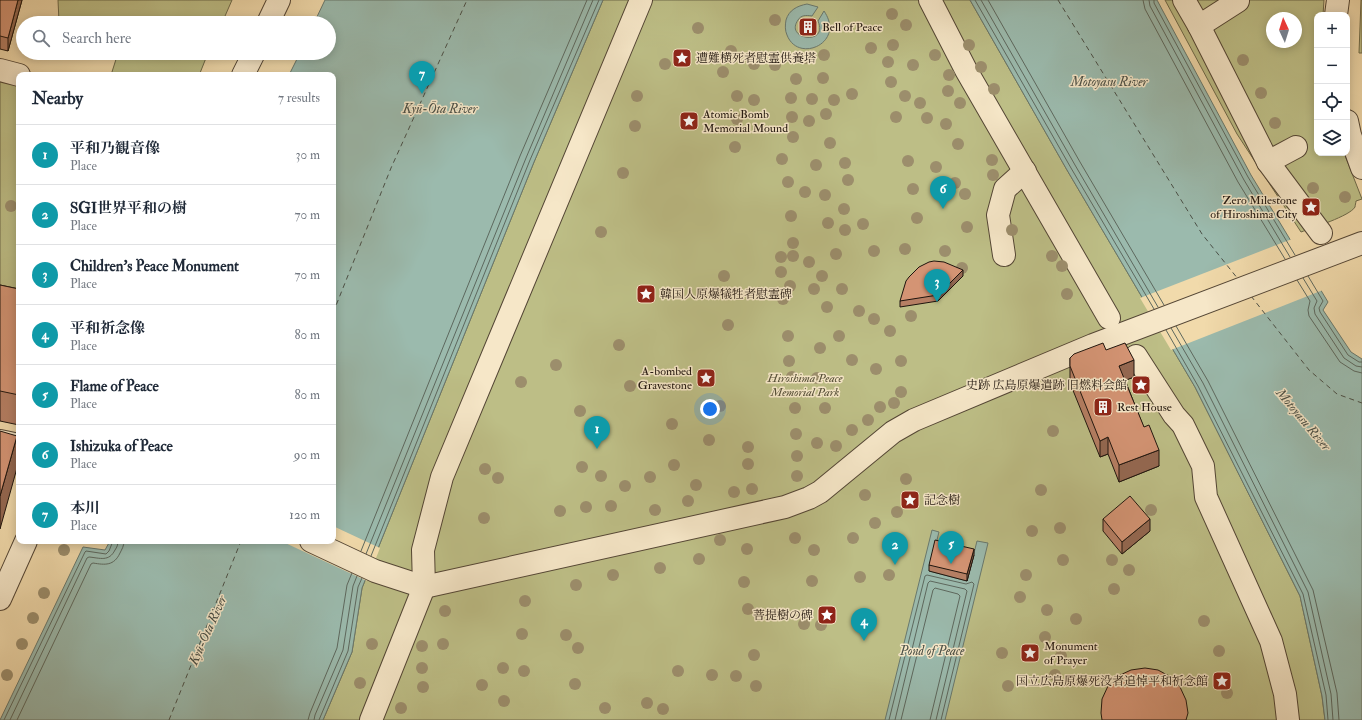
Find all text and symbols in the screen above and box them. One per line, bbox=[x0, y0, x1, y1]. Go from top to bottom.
north arrow bbox=[1266, 12, 1302, 48]
map controls bbox=[1314, 12, 1350, 156]
button: + bbox=[1314, 12, 1350, 48]
search box bbox=[16, 16, 336, 60]
building icon: Bell of Peace bbox=[797, 16, 819, 38]
place label: Bell of Peace bbox=[822, 20, 882, 35]
icon: search bbox=[30, 27, 52, 49]
text: Search here bbox=[62, 29, 131, 48]
place icon: 遭難横死者慰霊供養塔 bbox=[671, 47, 693, 69]
button: − bbox=[1314, 48, 1350, 84]
place label: 遭難横死者慰霊供養塔 bbox=[696, 51, 816, 66]
pin: 7 bbox=[409, 61, 435, 94]
water label: Motoyasu River bbox=[1070, 74, 1148, 90]
button: locate bbox=[1314, 84, 1350, 120]
text: Nearby bbox=[32, 88, 83, 109]
text: 7 results bbox=[278, 90, 320, 106]
water label: Kyū-Ōta River bbox=[402, 101, 478, 117]
place label: Atomic Bomb Memorial Mound bbox=[702, 107, 788, 136]
place icon: Atomic Bomb Memorial Mound bbox=[678, 110, 700, 132]
button: layers bbox=[1314, 120, 1350, 156]
text: 平和乃観音像 bbox=[70, 139, 160, 158]
text: 1 bbox=[43, 147, 47, 163]
text: 30 m bbox=[296, 147, 320, 163]
text: Place bbox=[70, 158, 97, 174]
pin: 6 bbox=[930, 176, 956, 209]
place label: Zero Milestone of Hiroshima City bbox=[1210, 193, 1298, 222]
place icon: Zero Milestone of Hiroshima City bbox=[1300, 196, 1322, 218]
text: SGI世界平和の樹 bbox=[70, 199, 187, 218]
text: 2 bbox=[42, 207, 48, 223]
text: 70 m bbox=[295, 207, 320, 223]
text: Place bbox=[70, 218, 97, 234]
text: Children's Peace Monument bbox=[70, 257, 239, 276]
text: 3 bbox=[43, 267, 48, 283]
text: 70 m bbox=[295, 267, 320, 283]
pin: 3 bbox=[924, 269, 950, 302]
text: Place bbox=[70, 276, 97, 292]
place icon: 韓国人原爆犠牲者慰霊碑 bbox=[635, 283, 657, 305]
place label: 韓国人原爆犠牲者慰霊碑 bbox=[660, 287, 792, 302]
text: 平和祈念像 bbox=[70, 319, 145, 338]
text: 4 bbox=[41, 327, 49, 343]
text: 80 m bbox=[294, 327, 320, 343]
text: Place bbox=[70, 338, 97, 354]
place label: A-bombed Gravestone bbox=[638, 364, 692, 393]
place icon: A-bombed Gravestone bbox=[695, 367, 717, 389]
park label: Hiroshima Peace Memorial Park bbox=[767, 371, 843, 400]
place icon: 史跡 広島原爆遣跡 旧燃料会館 bbox=[1130, 374, 1152, 396]
text: Flame of Peace bbox=[70, 377, 159, 396]
place label: 史跡 広島原爆遣跡 旧燃料会館 bbox=[966, 378, 1127, 393]
water label: Motoyasu River bbox=[1272, 384, 1335, 455]
text: 5 bbox=[42, 387, 48, 403]
text: 80 m bbox=[294, 387, 320, 403]
text: Place bbox=[70, 396, 97, 412]
building icon: Rest House bbox=[1092, 396, 1114, 418]
your location bbox=[700, 399, 720, 419]
place label: Rest House bbox=[1117, 400, 1172, 415]
pin: 1 bbox=[584, 416, 610, 449]
text: Ishizuka of Peace bbox=[70, 437, 173, 456]
text: 6 bbox=[42, 447, 48, 463]
text: 90 m bbox=[294, 447, 320, 463]
text: Place bbox=[70, 456, 97, 472]
place icon: 記念樹 bbox=[899, 489, 921, 511]
place label: 記念樹 bbox=[924, 493, 960, 508]
text: 本川 bbox=[70, 499, 100, 518]
text: 7 bbox=[42, 507, 48, 523]
text: 120 m bbox=[289, 507, 320, 523]
text: Place bbox=[70, 518, 97, 534]
pin: 5 bbox=[938, 531, 964, 564]
pin: 2 bbox=[882, 532, 908, 565]
water label: Kyū-Ōta River bbox=[185, 592, 231, 669]
place icon: 菩提樹の碑 bbox=[816, 604, 838, 626]
place label: 菩提樹の碑 bbox=[753, 608, 813, 623]
pin: 4 bbox=[851, 608, 877, 641]
place label: Monument of Prayer bbox=[1044, 639, 1098, 668]
place icon: Monument of Prayer bbox=[1019, 642, 1041, 664]
water label: Pond of Peace bbox=[899, 643, 965, 659]
place icon: 国立広島原爆死没者追悼平和祈念館 bbox=[1211, 670, 1233, 692]
place label: 国立広島原爆死没者追悼平和祈念館 bbox=[1016, 674, 1208, 689]

